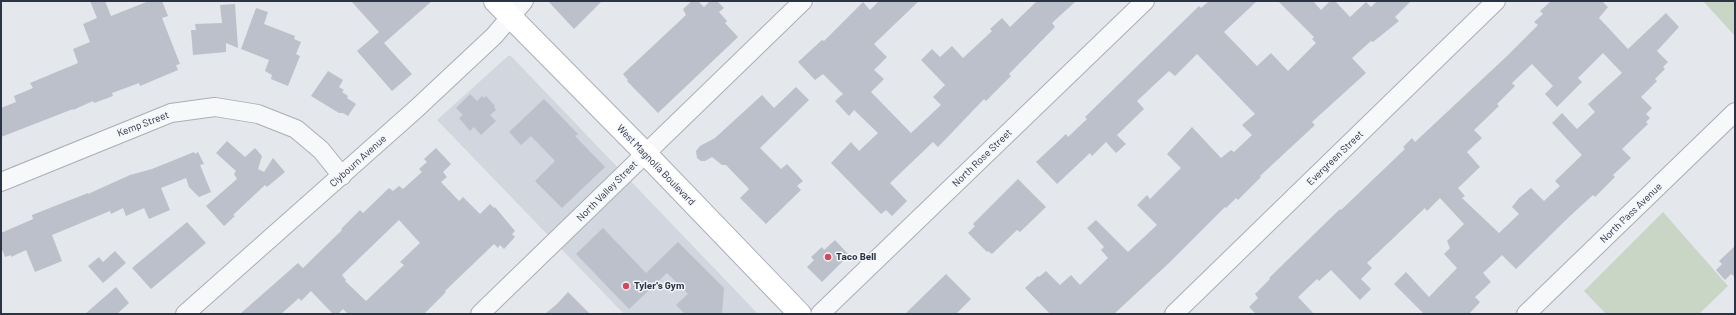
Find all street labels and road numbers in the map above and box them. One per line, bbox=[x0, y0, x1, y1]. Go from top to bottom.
street label: Kemp Street bbox=[115, 109, 171, 139]
street label: West Magnolia Boulevard bbox=[614, 122, 698, 208]
street label: North Rose Street bbox=[950, 127, 1014, 189]
street label: Evergreen Street bbox=[1304, 128, 1366, 188]
street label: Clybourn Avenue bbox=[327, 132, 389, 190]
street label: North Valley Street bbox=[574, 158, 640, 224]
street label: North Pass Avenue bbox=[1598, 180, 1664, 246]

